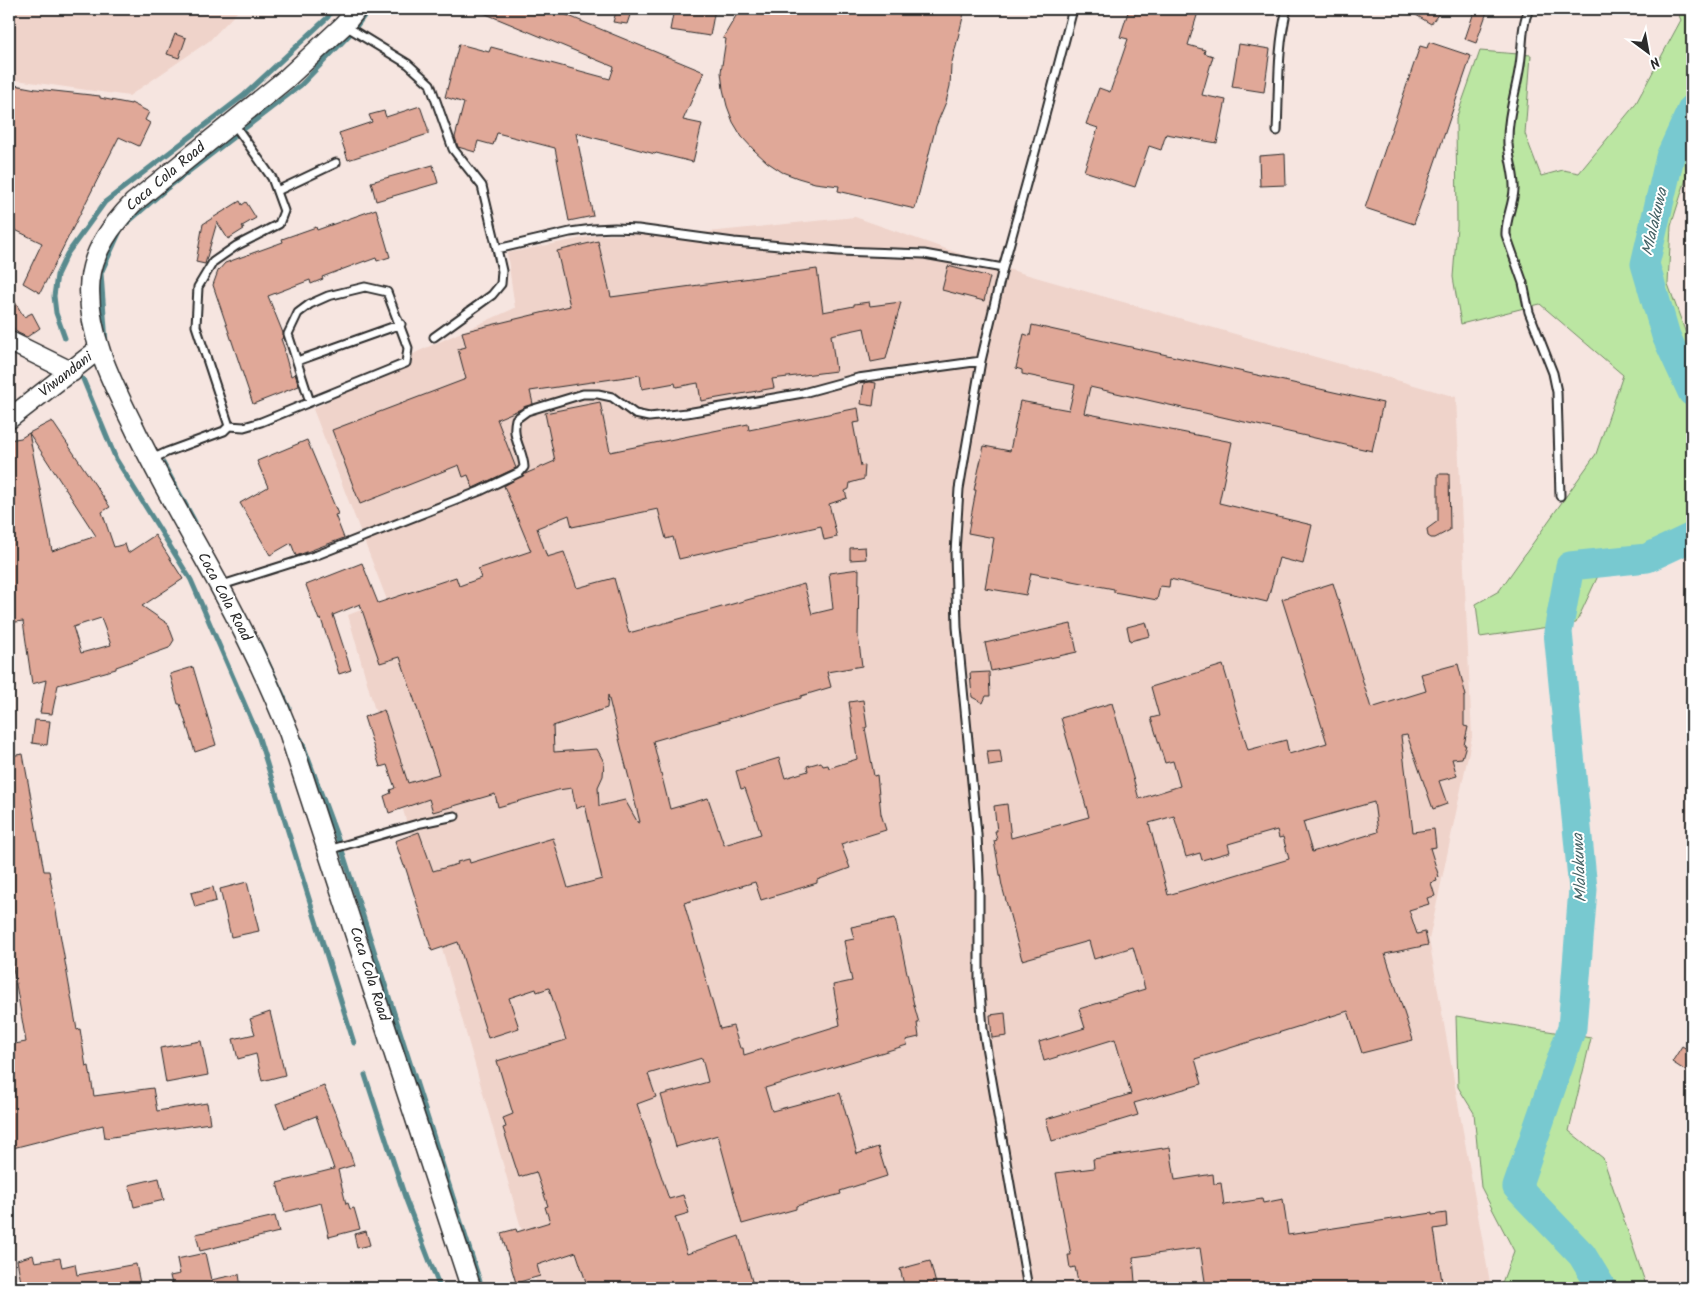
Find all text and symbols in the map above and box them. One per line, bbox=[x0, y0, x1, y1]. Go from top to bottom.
north arrow bbox=[1624, 28, 1674, 78]
text: N bbox=[1645, 51, 1664, 74]
street label: Coca Cola Road bbox=[121, 136, 212, 218]
water label: Mlalakuwa bbox=[1635, 184, 1675, 258]
street label: Viwandani bbox=[34, 345, 99, 404]
street label: Coca Cola Road bbox=[190, 548, 258, 646]
water label: Mlalakuwa bbox=[1566, 831, 1594, 903]
street label: Coca Cola Road bbox=[342, 924, 396, 1025]

